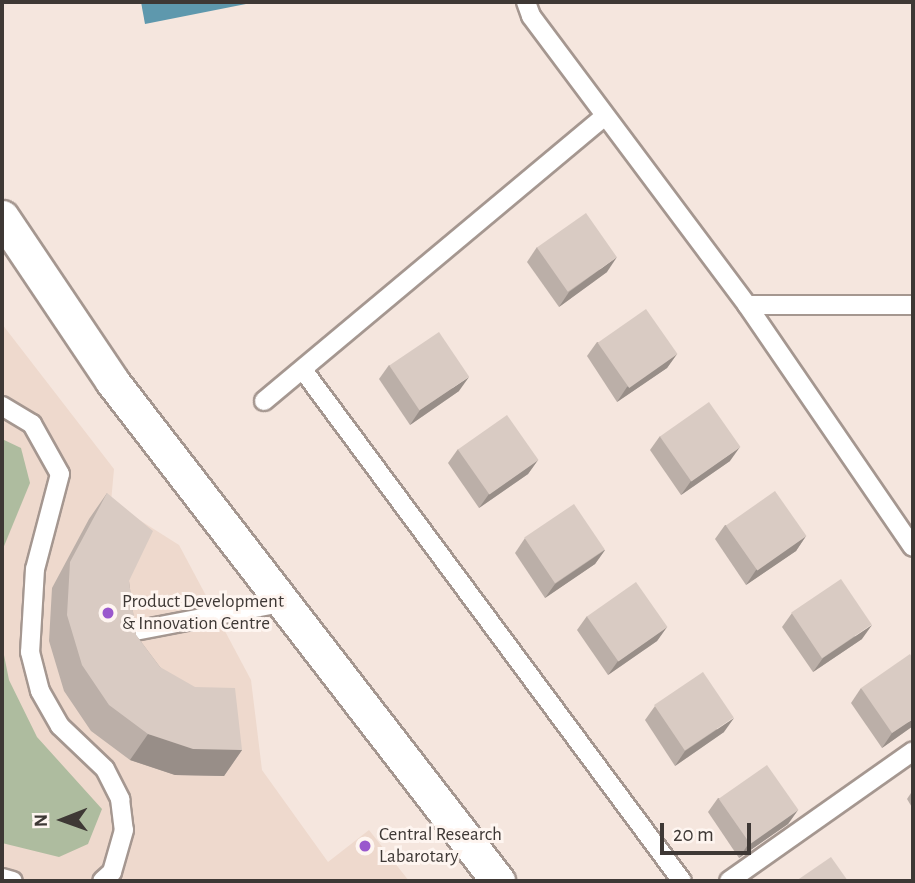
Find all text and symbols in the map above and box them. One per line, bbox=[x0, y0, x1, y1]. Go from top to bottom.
place label: Product Development & Innovation Centre bbox=[122, 591, 284, 635]
marker: Product Development & Innovation Centre bbox=[100, 605, 116, 621]
north arrow bbox=[28, 785, 98, 855]
scale bar bbox=[663, 810, 754, 854]
text: N bbox=[32, 814, 51, 827]
place label: Central Research Labarotary bbox=[379, 824, 502, 868]
text: 20 m bbox=[673, 824, 714, 845]
marker: Central Research Labarotary bbox=[357, 838, 373, 854]

